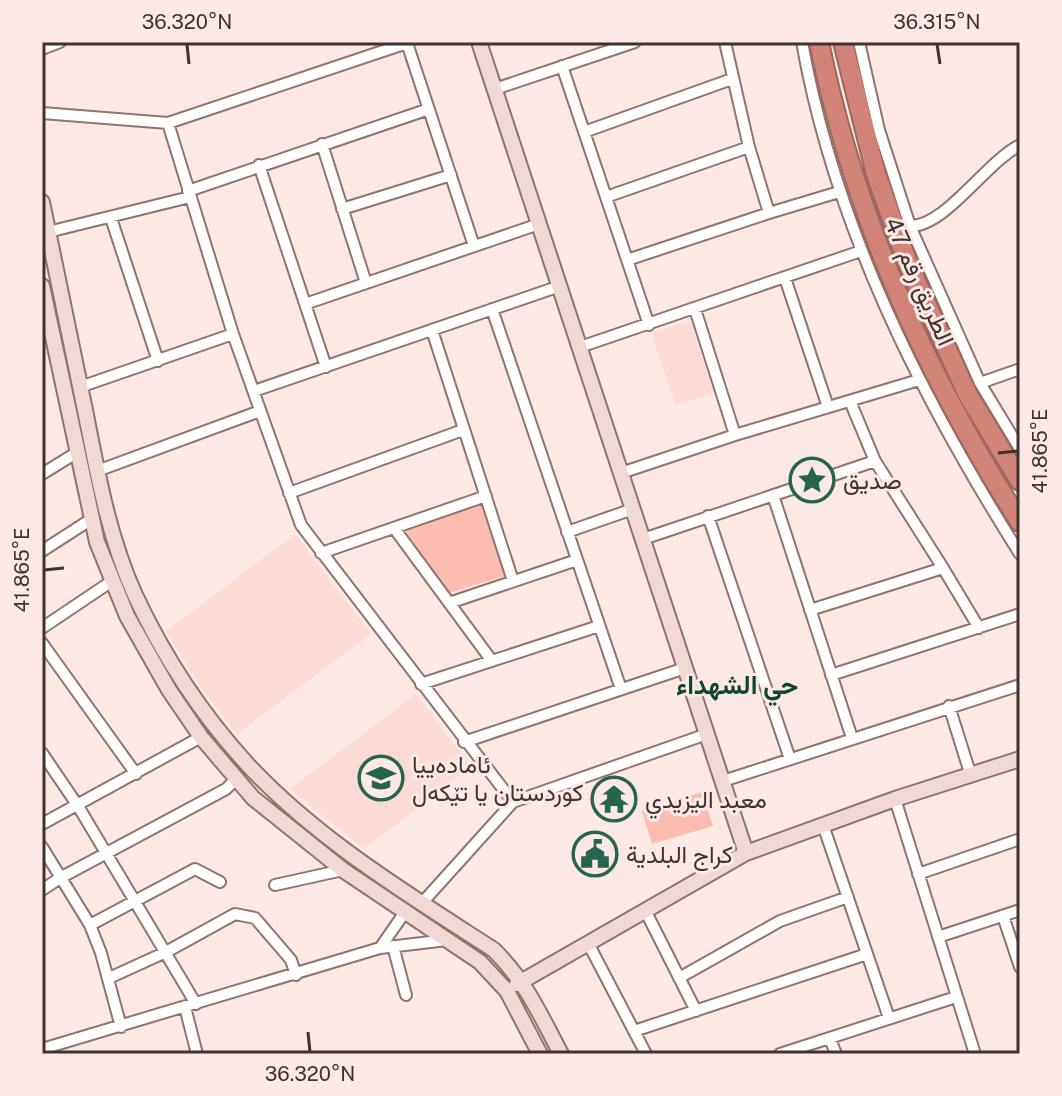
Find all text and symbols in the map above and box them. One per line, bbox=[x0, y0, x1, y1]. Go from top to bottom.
text: 36.320°N bbox=[142, 10, 232, 34]
text: 36.315°N bbox=[893, 10, 981, 34]
street label: الطريق رقم 47 bbox=[876, 212, 961, 351]
text: 41.865°E bbox=[1028, 409, 1052, 493]
place icon: صديق bbox=[788, 456, 836, 504]
place label: صديق bbox=[843, 466, 902, 495]
text: 41.865°E bbox=[10, 528, 34, 612]
district label: حي الشهداء bbox=[676, 669, 798, 707]
place label: ئامادەییا کوردستان یا تێکەل bbox=[412, 750, 583, 808]
school or university icon: ئامادەییا کوردستان یا تێکەل bbox=[357, 754, 405, 802]
temple icon: معبد اليزيدي bbox=[590, 775, 638, 823]
place label: معبد اليزيدي bbox=[645, 785, 767, 819]
public building icon: كراج البلدية bbox=[571, 830, 619, 878]
place label: كراج البلدية bbox=[626, 840, 733, 871]
text: 36.320°N bbox=[265, 1062, 355, 1086]

